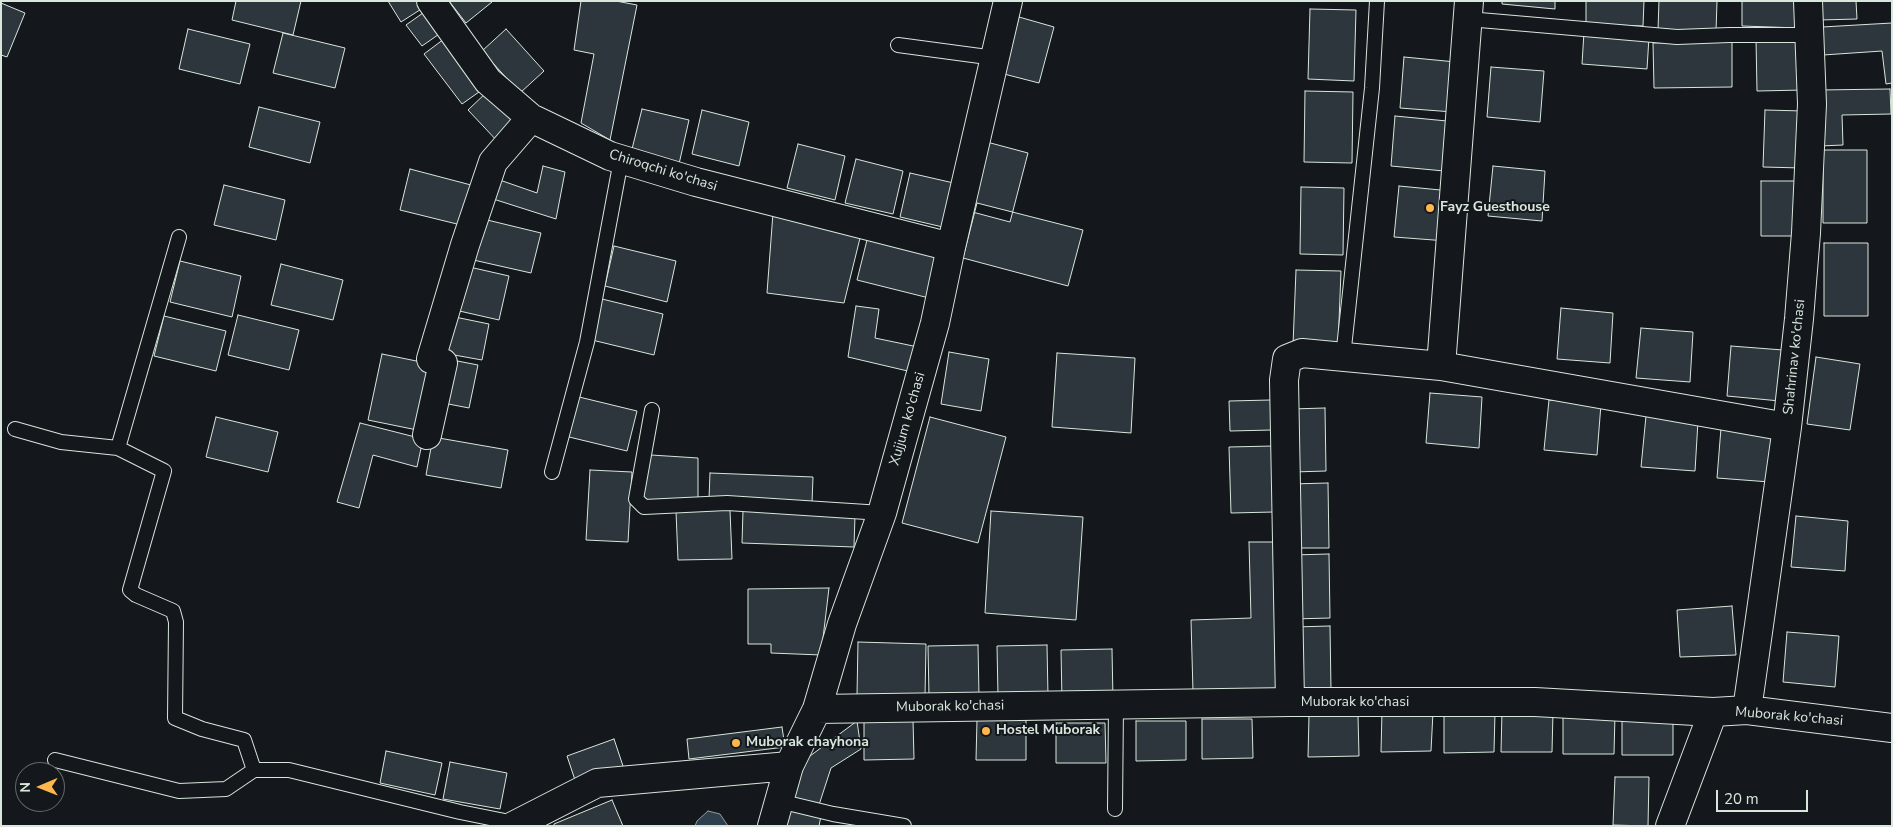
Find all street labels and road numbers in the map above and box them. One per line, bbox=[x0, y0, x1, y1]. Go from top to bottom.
street label: Chiroqchi ko'chasi bbox=[607, 147, 719, 195]
street label: Shahrinav ko'chasi bbox=[1781, 299, 1809, 415]
street label: Xujjum ko'chasi bbox=[887, 370, 929, 468]
street label: Muborak ko'chasi bbox=[1301, 695, 1409, 711]
street label: Muborak ko'chasi bbox=[896, 698, 1004, 716]
street label: Muborak ko'chasi bbox=[1734, 704, 1844, 730]

